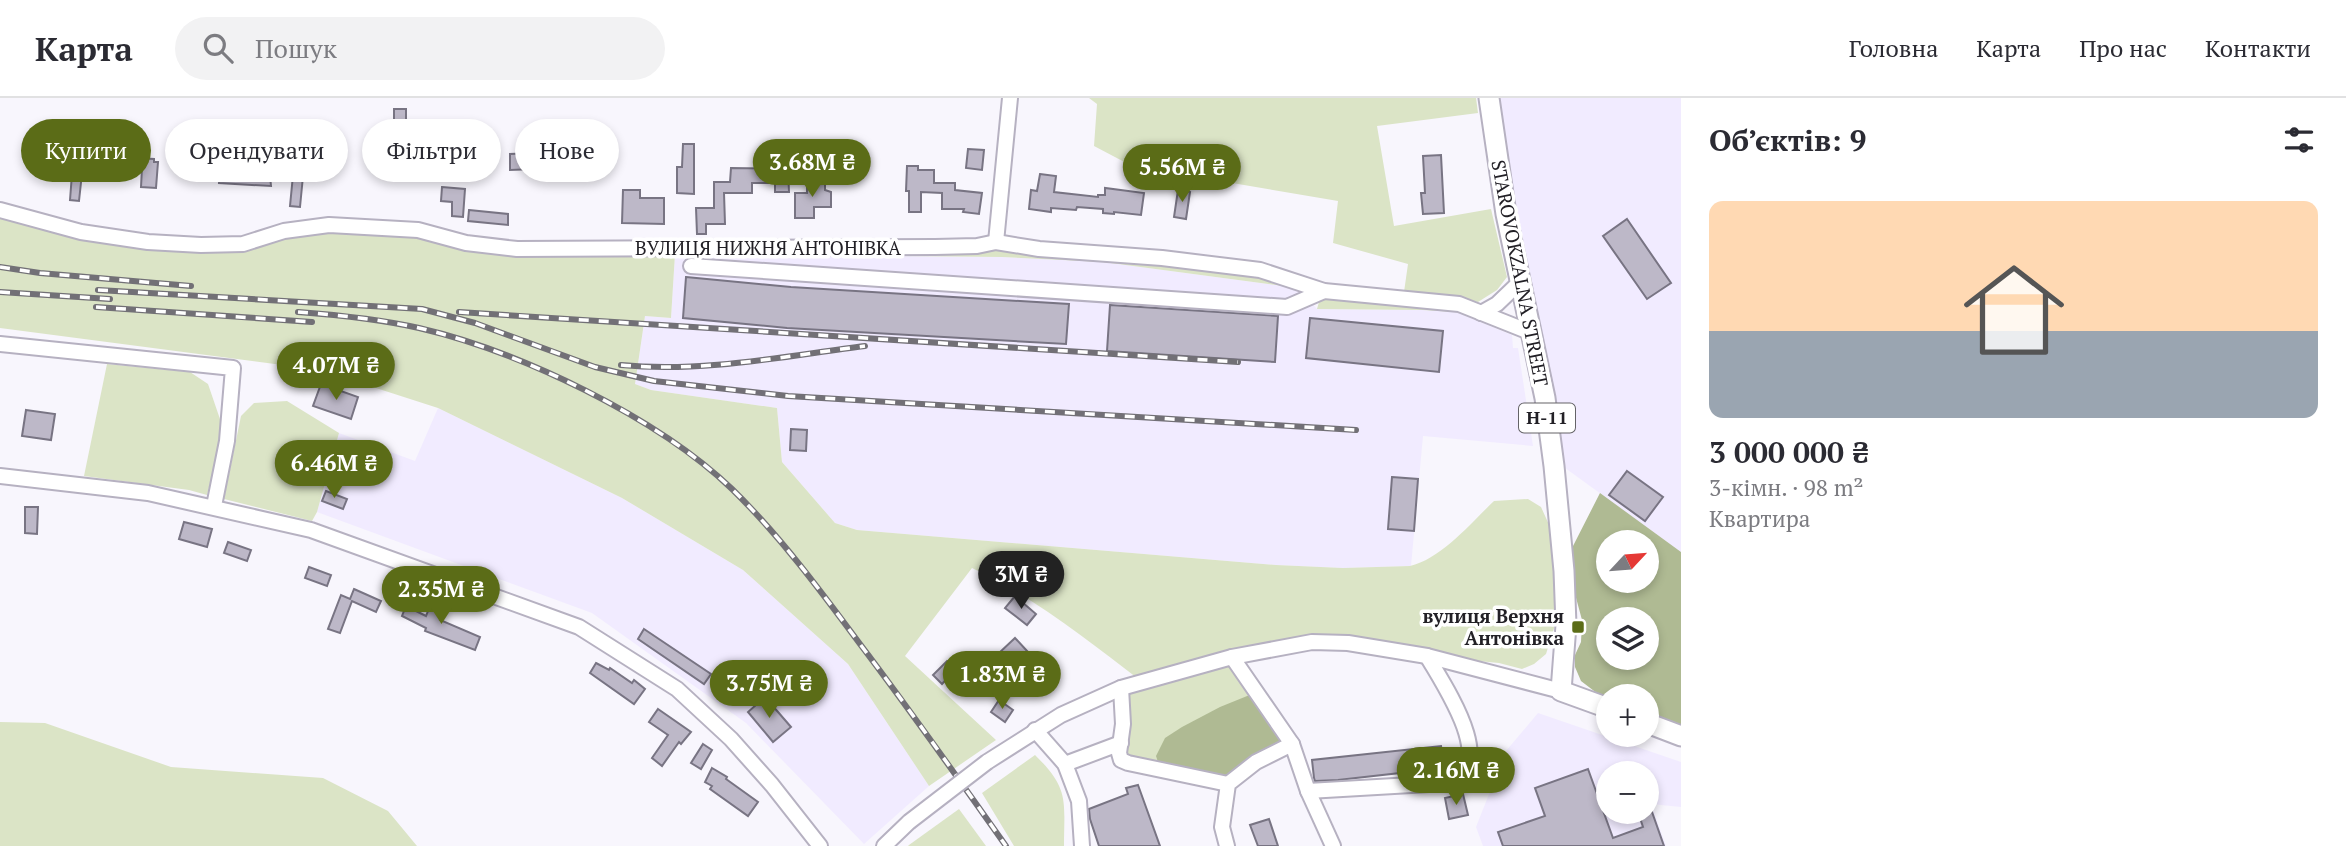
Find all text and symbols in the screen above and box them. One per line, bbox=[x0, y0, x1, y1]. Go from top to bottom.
search box bbox=[175, 17, 665, 80]
text: Карта bbox=[35, 27, 133, 70]
icon: search bbox=[199, 29, 237, 67]
text: Пошук bbox=[255, 31, 337, 65]
text: Головна bbox=[1849, 32, 1938, 64]
text: Карта bbox=[1976, 32, 2041, 64]
text: Про нас bbox=[2079, 32, 2167, 64]
text: Контакти bbox=[2205, 32, 2311, 64]
chip: Купити bbox=[21, 119, 151, 182]
chip: Орендувати bbox=[165, 119, 348, 182]
chip: Фільтри bbox=[362, 119, 501, 182]
chip: Нове bbox=[515, 119, 619, 182]
text: Об’єктів: 9 bbox=[1709, 120, 1866, 160]
icon: filters bbox=[2280, 121, 2318, 159]
pin: 3.68M ₴ bbox=[747, 140, 877, 199]
pin: 5.56M ₴ bbox=[1117, 144, 1247, 204]
text: 3.68M ₴ bbox=[769, 146, 855, 177]
text: 5.56M ₴ bbox=[1139, 151, 1225, 182]
street label: STAROVOKZALNA STREET bbox=[1486, 158, 1555, 388]
street label: ВУЛИЦЯ НИЖНЯ АНТОНІВКА bbox=[635, 235, 901, 260]
icon: home bbox=[1951, 247, 2077, 373]
pin: 4.07M ₴ bbox=[271, 342, 401, 402]
text: 4.07M ₴ bbox=[293, 349, 379, 380]
road number: Н-11 bbox=[1519, 404, 1575, 432]
text: 3 000 000 ₴ bbox=[1709, 432, 1869, 472]
pin: 6.46M ₴ bbox=[269, 440, 399, 500]
text: 6.46M ₴ bbox=[291, 447, 377, 478]
text: 3-кімн. · 98 m² bbox=[1709, 472, 1863, 503]
text: Квартира bbox=[1709, 503, 1810, 534]
north arrow bbox=[1596, 530, 1659, 593]
map controls bbox=[1596, 530, 1659, 824]
pin: 3M ₴ bbox=[980, 552, 1062, 611]
text: 3M ₴ bbox=[994, 558, 1048, 589]
pin: 2.35M ₴ bbox=[376, 566, 506, 626]
text: 2.35M ₴ bbox=[398, 573, 484, 604]
place label: вулиця Верхня Антонівка bbox=[1422, 603, 1564, 650]
button: layers bbox=[1596, 607, 1659, 670]
marker: вулиця Верхня Антонівка bbox=[1570, 619, 1586, 635]
pin: 1.83M ₴ bbox=[937, 652, 1067, 711]
text: 1.83M ₴ bbox=[959, 658, 1045, 689]
pin: 3.75M ₴ bbox=[704, 660, 834, 720]
text: 3.75M ₴ bbox=[726, 667, 812, 698]
button: + bbox=[1596, 684, 1659, 747]
pin: 2.16M ₴ bbox=[1391, 748, 1521, 807]
text: 2.16M ₴ bbox=[1413, 754, 1499, 785]
button: − bbox=[1596, 761, 1659, 824]

